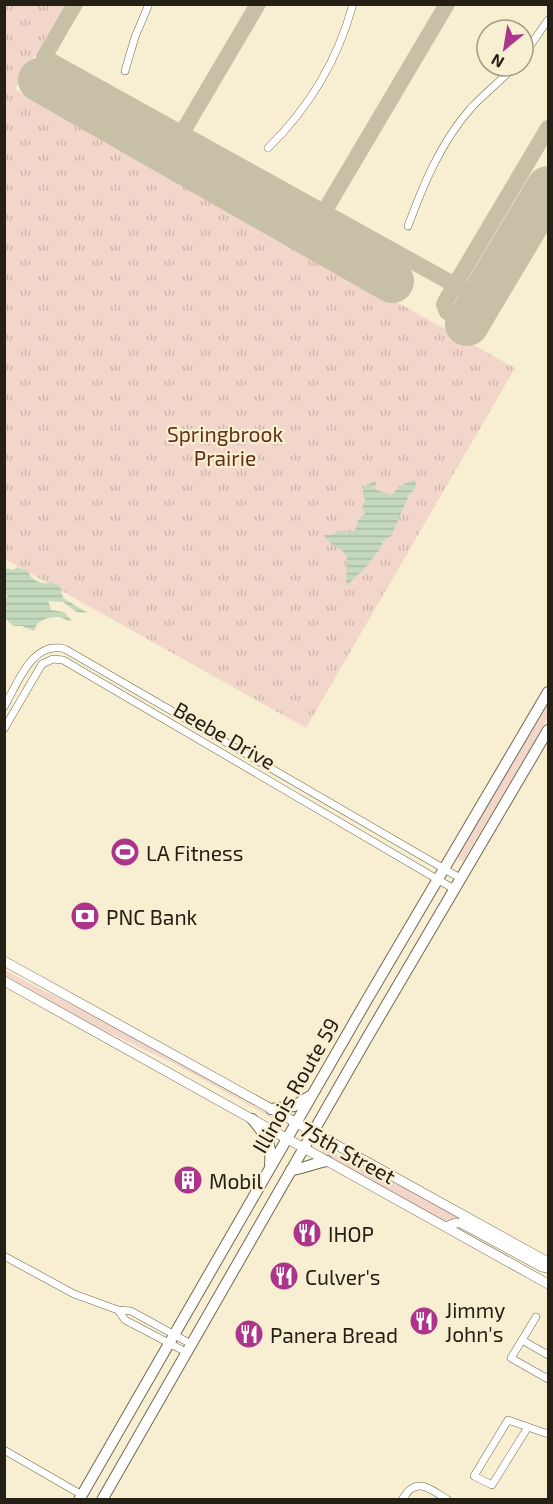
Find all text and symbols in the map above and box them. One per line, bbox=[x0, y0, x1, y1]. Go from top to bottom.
north arrow bbox=[475, 18, 535, 78]
text: N bbox=[487, 50, 507, 73]
park label: Springbrook Prairie bbox=[167, 421, 283, 470]
street label: Beebe Drive bbox=[170, 696, 280, 774]
sports icon: LA Fitness bbox=[109, 836, 141, 868]
place label: LA Fitness bbox=[146, 840, 243, 865]
bank icon: PNC Bank bbox=[69, 900, 101, 932]
place label: PNC Bank bbox=[106, 904, 198, 929]
street label: Illinois Route 59 bbox=[246, 1013, 344, 1157]
street label: 75th Street bbox=[296, 1116, 400, 1188]
building icon: Mobil bbox=[172, 1164, 204, 1196]
place label: Mobil bbox=[209, 1168, 264, 1193]
restaurant icon: IHOP bbox=[291, 1217, 323, 1249]
place label: IHOP bbox=[328, 1221, 374, 1246]
restaurant icon: Culver's bbox=[268, 1260, 300, 1292]
place label: Culver's bbox=[305, 1264, 380, 1289]
place label: Jimmy John's bbox=[445, 1297, 505, 1346]
restaurant icon: Jimmy John's bbox=[408, 1305, 440, 1337]
restaurant icon: Panera Bread bbox=[233, 1318, 265, 1350]
place label: Panera Bread bbox=[270, 1322, 398, 1347]

